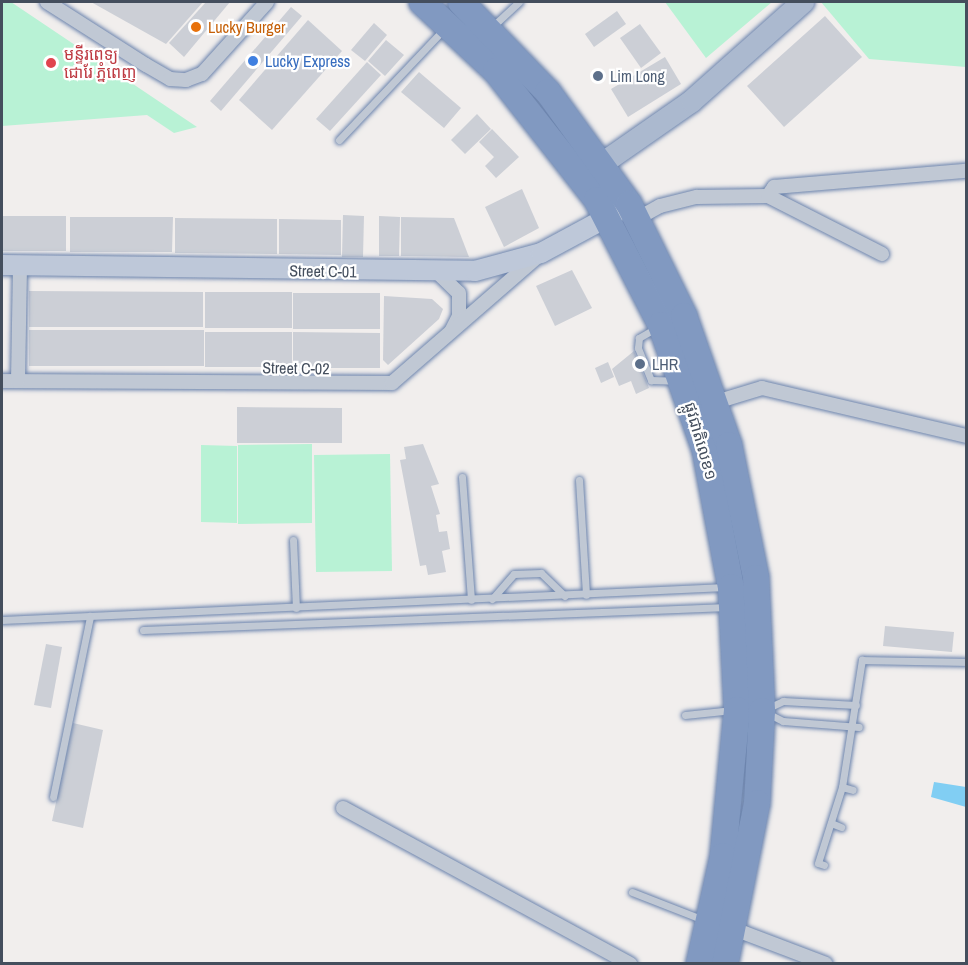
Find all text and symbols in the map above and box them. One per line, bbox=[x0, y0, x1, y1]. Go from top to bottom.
place label: Lucky Burger bbox=[208, 17, 285, 37]
marker: Lucky Burger bbox=[189, 20, 203, 34]
place label: មន្ទីរពេទ្យ ជោរែ ភ្នំពេញ bbox=[64, 44, 136, 82]
place label: Lucky Express bbox=[265, 51, 350, 71]
marker: មន្ទីរពេទ្យ ជោរែ ភ្នំពេញ bbox=[42, 54, 60, 72]
marker: Lucky Express bbox=[246, 54, 260, 68]
place label: Lim Long bbox=[610, 66, 665, 86]
marker: Lim Long bbox=[591, 69, 605, 83]
street label: Street C-01 bbox=[289, 261, 357, 281]
place label: LHR bbox=[652, 354, 678, 374]
marker: LHR bbox=[633, 357, 647, 371]
street label: Street C-02 bbox=[262, 358, 330, 378]
street label: ផ្លូវជាតិលេខ១ bbox=[681, 400, 721, 482]

